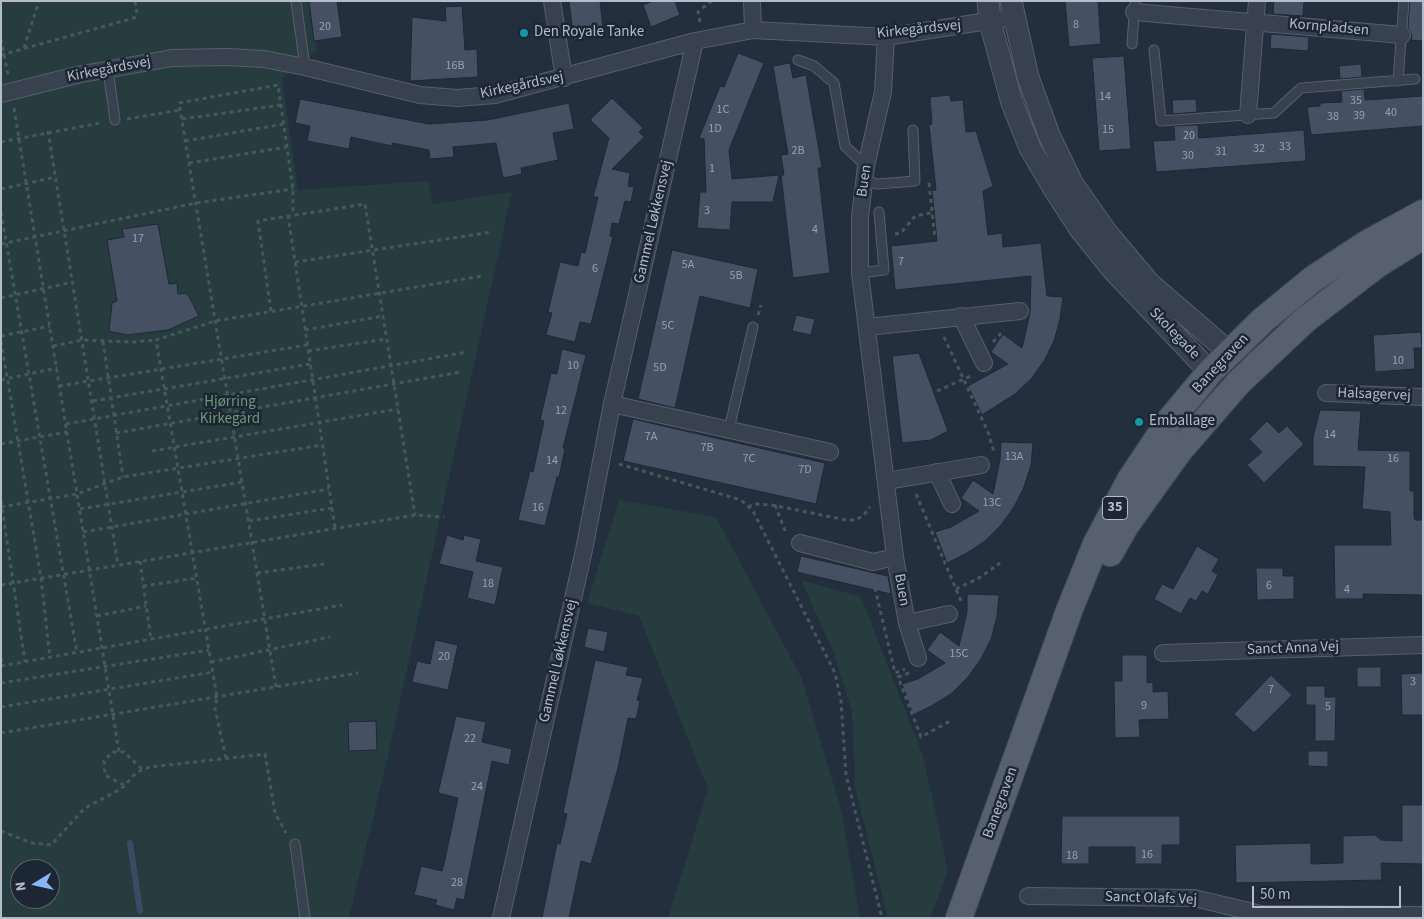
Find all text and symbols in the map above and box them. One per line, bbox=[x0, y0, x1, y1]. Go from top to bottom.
street label: Kornpladsen bbox=[1288, 16, 1370, 40]
street label: Kirkegårdsvej bbox=[876, 17, 962, 43]
house number: 8 bbox=[1073, 18, 1079, 32]
house number: 20 bbox=[319, 20, 331, 34]
place label: Den Royale Tanke bbox=[534, 24, 644, 42]
marker: Den Royale Tanke bbox=[518, 27, 530, 39]
street label: Kirkegårdsvej bbox=[66, 53, 152, 87]
house number: 16B bbox=[446, 59, 464, 73]
street label: Kirkegårdsvej bbox=[479, 68, 565, 104]
house number: 14 bbox=[1099, 90, 1111, 104]
house number: 35 bbox=[1350, 94, 1362, 108]
house number: 1C bbox=[717, 103, 729, 117]
house number: 40 bbox=[1385, 106, 1397, 120]
house number: 39 bbox=[1353, 109, 1365, 123]
house number: 38 bbox=[1327, 110, 1339, 124]
house number: 1D bbox=[708, 122, 722, 136]
house number: 15 bbox=[1102, 123, 1114, 137]
house number: 20 bbox=[1183, 129, 1195, 143]
house number: 33 bbox=[1279, 140, 1291, 154]
house number: 32 bbox=[1253, 142, 1265, 156]
house number: 2B bbox=[791, 144, 805, 158]
house number: 31 bbox=[1215, 145, 1227, 159]
house number: 30 bbox=[1182, 149, 1194, 163]
street label: Gammel Løkkensvej bbox=[631, 159, 677, 285]
house number: 1 bbox=[709, 162, 715, 176]
street label: Buen bbox=[854, 164, 876, 198]
house number: 3 bbox=[704, 204, 710, 218]
house number: 4 bbox=[812, 223, 818, 237]
house number: 17 bbox=[132, 232, 144, 246]
house number: 7 bbox=[898, 255, 904, 269]
house number: 5A bbox=[682, 258, 694, 272]
house number: 6 bbox=[592, 262, 598, 276]
house number: 5B bbox=[729, 269, 743, 283]
street label: Skolegade bbox=[1145, 304, 1203, 364]
house number: 5C bbox=[662, 319, 674, 333]
street label: Banegraven bbox=[1189, 331, 1253, 397]
house number: 10 bbox=[1392, 354, 1404, 368]
house number: 10 bbox=[567, 359, 579, 373]
house number: 5D bbox=[653, 361, 667, 375]
street label: Halsagervej bbox=[1337, 385, 1411, 405]
park label: Hjørring Kirkegård bbox=[200, 394, 260, 429]
house number: 12 bbox=[555, 404, 567, 418]
place label: Emballage bbox=[1149, 413, 1215, 431]
marker: Emballage bbox=[1133, 416, 1145, 428]
house number: 14 bbox=[1324, 428, 1336, 442]
house number: 7A bbox=[645, 430, 657, 444]
house number: 7B bbox=[700, 441, 714, 455]
house number: 13A bbox=[1005, 450, 1023, 464]
house number: 7C bbox=[743, 452, 755, 466]
house number: 16 bbox=[1387, 452, 1399, 466]
house number: 14 bbox=[546, 454, 558, 468]
house number: 7D bbox=[798, 463, 812, 477]
house number: 13C bbox=[983, 496, 1001, 510]
road number: 35 bbox=[1102, 496, 1128, 520]
house number: 16 bbox=[532, 501, 544, 515]
street label: Buen bbox=[889, 572, 913, 608]
house number: 18 bbox=[482, 577, 494, 591]
house number: 6 bbox=[1266, 579, 1272, 593]
house number: 4 bbox=[1344, 583, 1350, 597]
street label: Gammel Løkkensvej bbox=[536, 598, 582, 724]
street label: Sanct Anna Vej bbox=[1247, 638, 1339, 660]
house number: 15C bbox=[950, 647, 968, 661]
house number: 20 bbox=[438, 650, 450, 664]
house number: 3 bbox=[1410, 675, 1416, 689]
house number: 7 bbox=[1268, 683, 1274, 697]
house number: 9 bbox=[1141, 699, 1147, 713]
house number: 5 bbox=[1325, 700, 1331, 714]
house number: 22 bbox=[464, 732, 476, 746]
street label: Banegraven bbox=[980, 765, 1022, 841]
house number: 24 bbox=[471, 780, 483, 794]
house number: 16 bbox=[1141, 848, 1153, 862]
house number: 18 bbox=[1066, 849, 1078, 863]
north arrow bbox=[10, 859, 60, 909]
house number: 28 bbox=[451, 876, 463, 890]
scale bar bbox=[1254, 876, 1403, 908]
text: N bbox=[11, 880, 32, 892]
text: 50 m bbox=[1260, 884, 1290, 905]
street label: Sanct Olafs Vej bbox=[1105, 888, 1197, 910]

